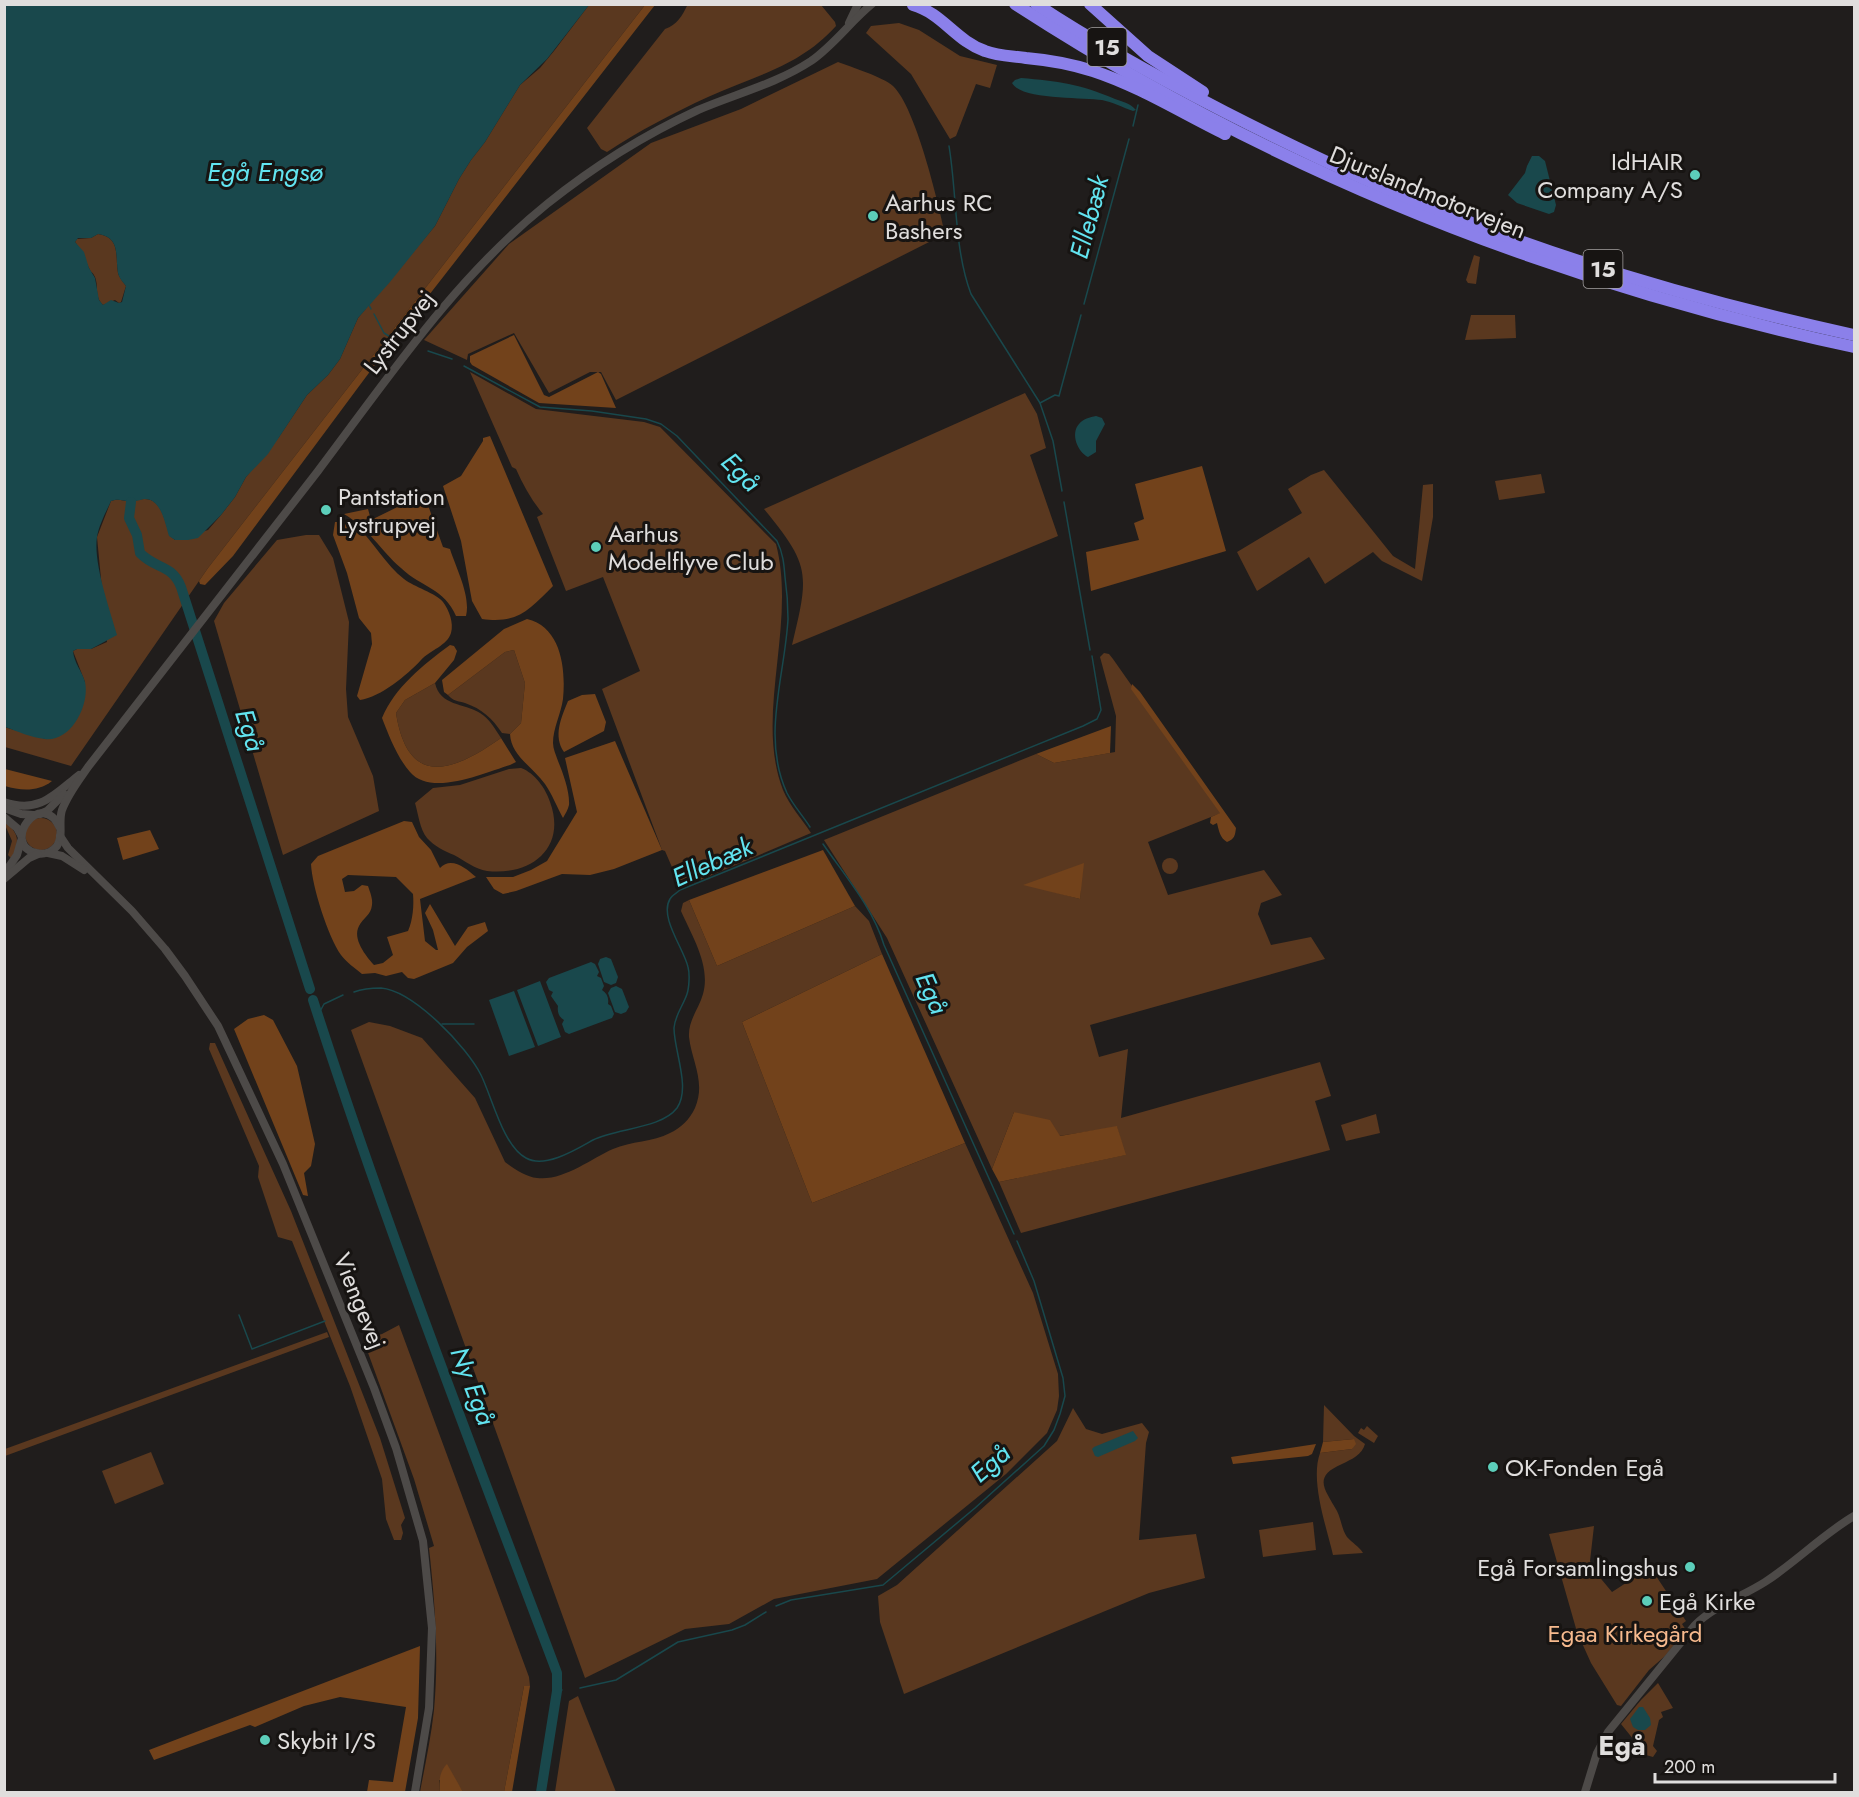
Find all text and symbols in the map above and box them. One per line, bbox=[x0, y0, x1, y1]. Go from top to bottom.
road number: 15 bbox=[1088, 28, 1126, 66]
street label: Djurslandmotorvejen bbox=[1324, 137, 1532, 247]
place label: IdHAIR Company A/S bbox=[1537, 144, 1684, 207]
water label: Egå Engsø bbox=[207, 153, 323, 191]
marker: IdHAIR Company A/S bbox=[1688, 168, 1702, 182]
water label: Ellebæk bbox=[1060, 169, 1119, 263]
place label: Aarhus RC Bashers bbox=[885, 185, 993, 248]
marker: Aarhus RC Bashers bbox=[866, 209, 880, 223]
road number: 15 bbox=[1584, 250, 1622, 288]
street label: Lystrupvej bbox=[355, 282, 443, 382]
water label: Egå bbox=[712, 443, 770, 501]
place label: Pantstation Lystrupvej bbox=[338, 479, 445, 542]
marker: Pantstation Lystrupvej bbox=[319, 503, 333, 517]
place label: Aarhus Modelflyve Club bbox=[608, 516, 774, 579]
marker: Aarhus Modelflyve Club bbox=[589, 540, 603, 554]
water label: Egå bbox=[225, 704, 275, 757]
water label: Ellebæk bbox=[666, 827, 760, 897]
water label: Egå bbox=[906, 966, 958, 1021]
street label: Viengevej bbox=[325, 1247, 395, 1355]
water label: Ny Egå bbox=[441, 1341, 505, 1431]
water label: Egå bbox=[961, 1434, 1019, 1491]
place label: OK-Fonden Egå bbox=[1505, 1450, 1664, 1485]
marker: OK-Fonden Egå bbox=[1486, 1460, 1500, 1474]
place label: Egå Forsamlingshus bbox=[1477, 1550, 1678, 1585]
marker: Egå Forsamlingshus bbox=[1683, 1560, 1697, 1574]
place label: Egå Kirke bbox=[1659, 1584, 1755, 1619]
marker: Egå Kirke bbox=[1640, 1594, 1654, 1608]
park label: Egaa Kirkegård bbox=[1548, 1616, 1703, 1651]
place label: Skybit I/S bbox=[277, 1723, 376, 1758]
district label: Egå bbox=[1598, 1726, 1646, 1765]
marker: Skybit I/S bbox=[258, 1733, 272, 1747]
scale bar bbox=[1655, 1746, 1835, 1784]
text: 200 m bbox=[1664, 1754, 1715, 1780]

